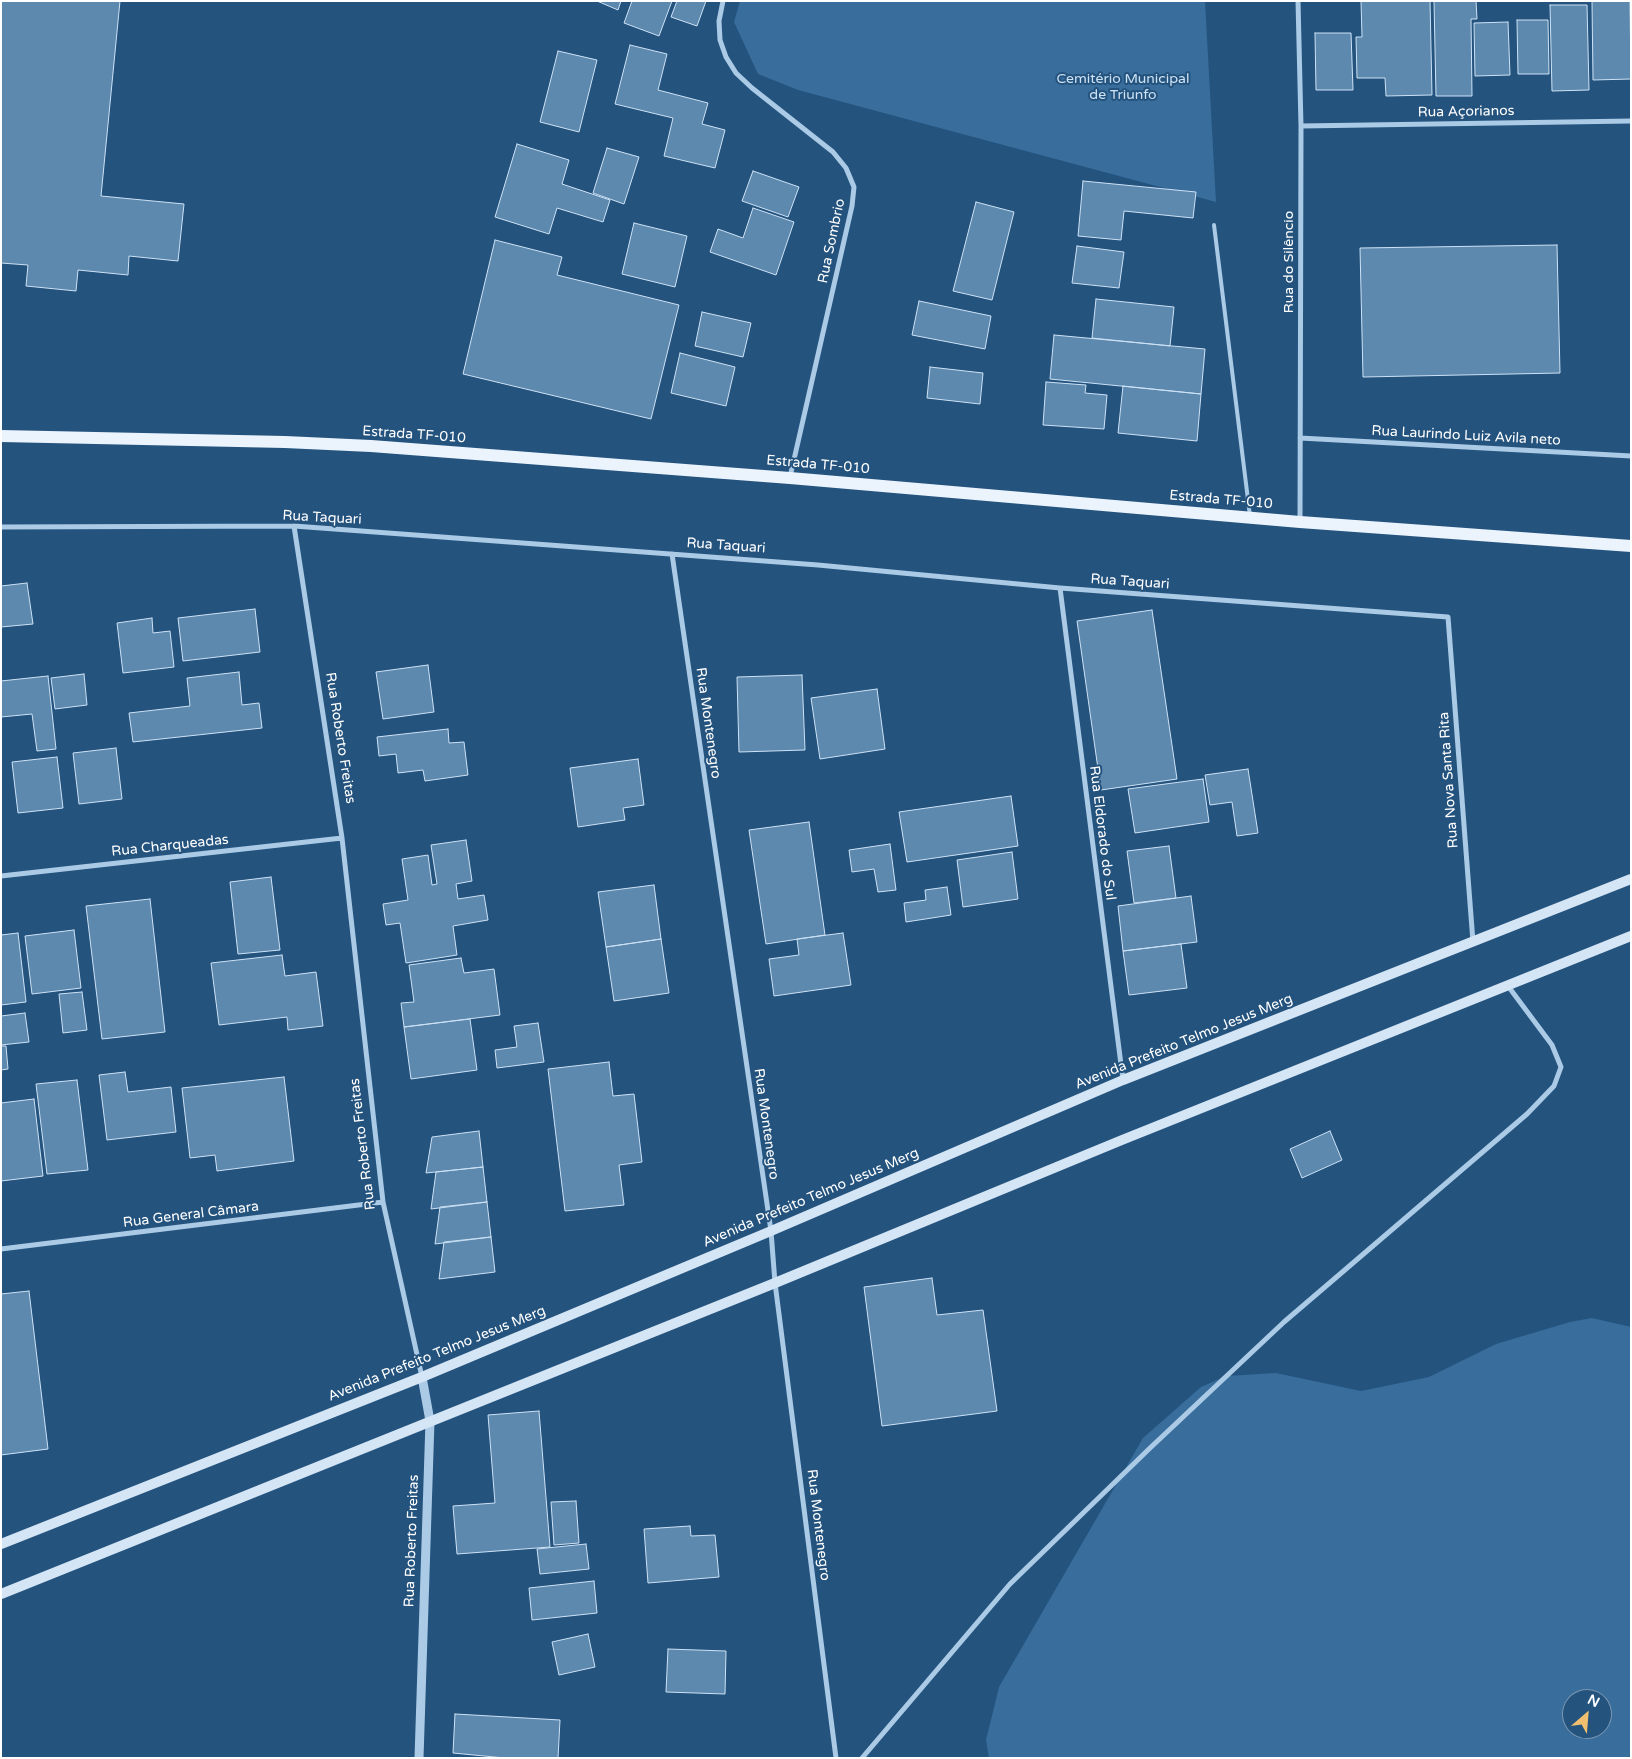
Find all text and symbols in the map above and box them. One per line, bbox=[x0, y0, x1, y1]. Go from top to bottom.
park label: Cemitério Municipal de Triunfo bbox=[1057, 71, 1189, 104]
street label: Rua Açorianos bbox=[1418, 103, 1514, 121]
street label: Rua Sombrio bbox=[815, 197, 849, 285]
street label: Rua do Silêncio bbox=[1281, 211, 1297, 313]
street label: Estrada TF-010 bbox=[362, 423, 466, 447]
street label: Rua Laurindo Luiz Avila neto bbox=[1371, 423, 1561, 449]
street label: Estrada TF-010 bbox=[766, 452, 870, 478]
street label: Estrada TF-010 bbox=[1169, 487, 1273, 513]
street label: Rua Taquari bbox=[282, 508, 362, 528]
street label: Rua Taquari bbox=[686, 535, 766, 557]
street label: Rua Taquari bbox=[1090, 571, 1170, 593]
street label: Rua Montenegro bbox=[692, 666, 724, 780]
street label: Rua Roberto Freitas bbox=[321, 671, 359, 805]
street label: Rua Nova Santa Rita bbox=[1436, 711, 1462, 849]
street label: Rua Eldorado do Sul bbox=[1085, 765, 1119, 901]
street label: Rua Charqueadas bbox=[111, 831, 229, 861]
street label: Avenida Prefeito Telmo Jesus Merg bbox=[1073, 991, 1295, 1093]
street label: Rua Montenegro bbox=[750, 1067, 782, 1181]
street label: Rua Roberto Freitas bbox=[347, 1077, 379, 1211]
street label: Avenida Prefeito Telmo Jesus Merg bbox=[700, 1145, 922, 1251]
street label: Rua General Câmara bbox=[122, 1198, 260, 1232]
street label: Avenida Prefeito Telmo Jesus Merg bbox=[326, 1303, 548, 1405]
street label: Rua Montenegro bbox=[803, 1468, 833, 1582]
street label: Rua Roberto Freitas bbox=[401, 1474, 423, 1608]
north arrow bbox=[1562, 1689, 1612, 1739]
text: N bbox=[1585, 1691, 1602, 1711]

